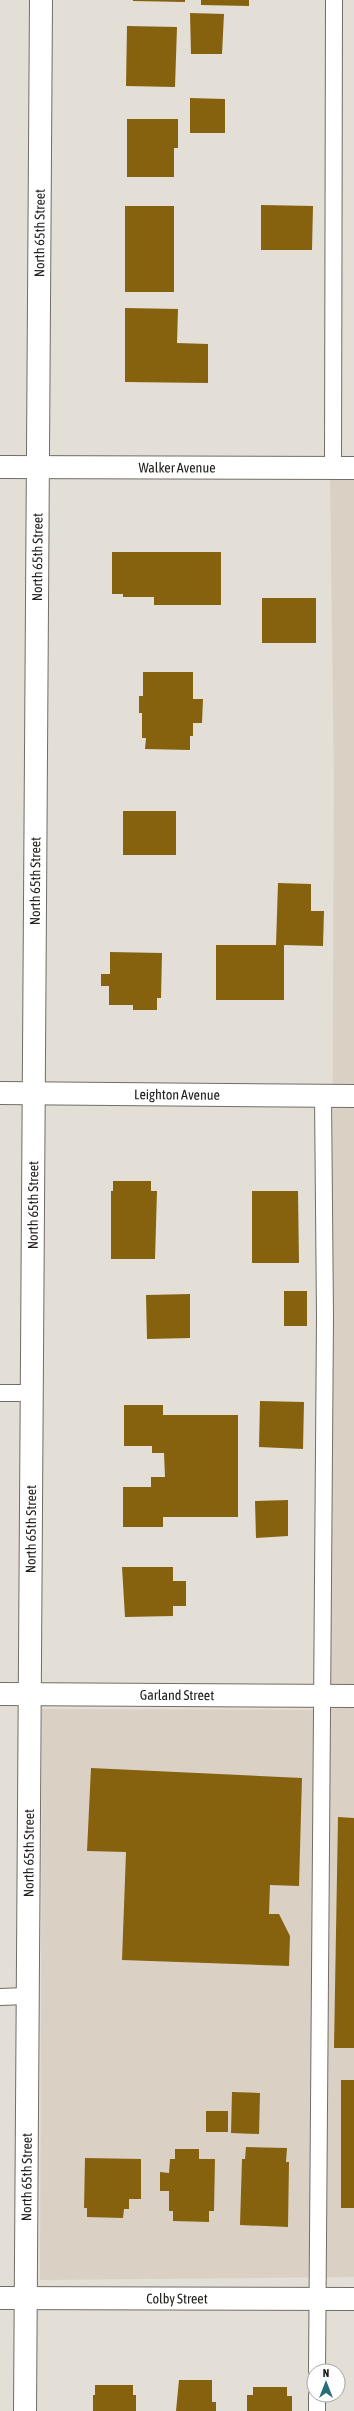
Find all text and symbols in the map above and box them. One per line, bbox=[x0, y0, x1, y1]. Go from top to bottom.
street label: North 65th Street bbox=[31, 189, 48, 277]
street label: Walker Avenue bbox=[138, 459, 216, 476]
street label: North 65th Street bbox=[29, 513, 46, 601]
street label: North 65th Street bbox=[27, 837, 43, 925]
street label: Leighton Avenue bbox=[134, 1086, 220, 1103]
street label: North 65th Street bbox=[25, 1161, 41, 1249]
street label: North 65th Street bbox=[23, 1485, 39, 1573]
street label: Garland Street bbox=[140, 1687, 214, 1703]
street label: North 65th Street bbox=[20, 1809, 37, 1897]
street label: North 65th Street bbox=[18, 2133, 35, 2221]
street label: Colby Street bbox=[146, 2290, 208, 2307]
north arrow bbox=[306, 2363, 346, 2403]
text: N bbox=[323, 2367, 329, 2379]

